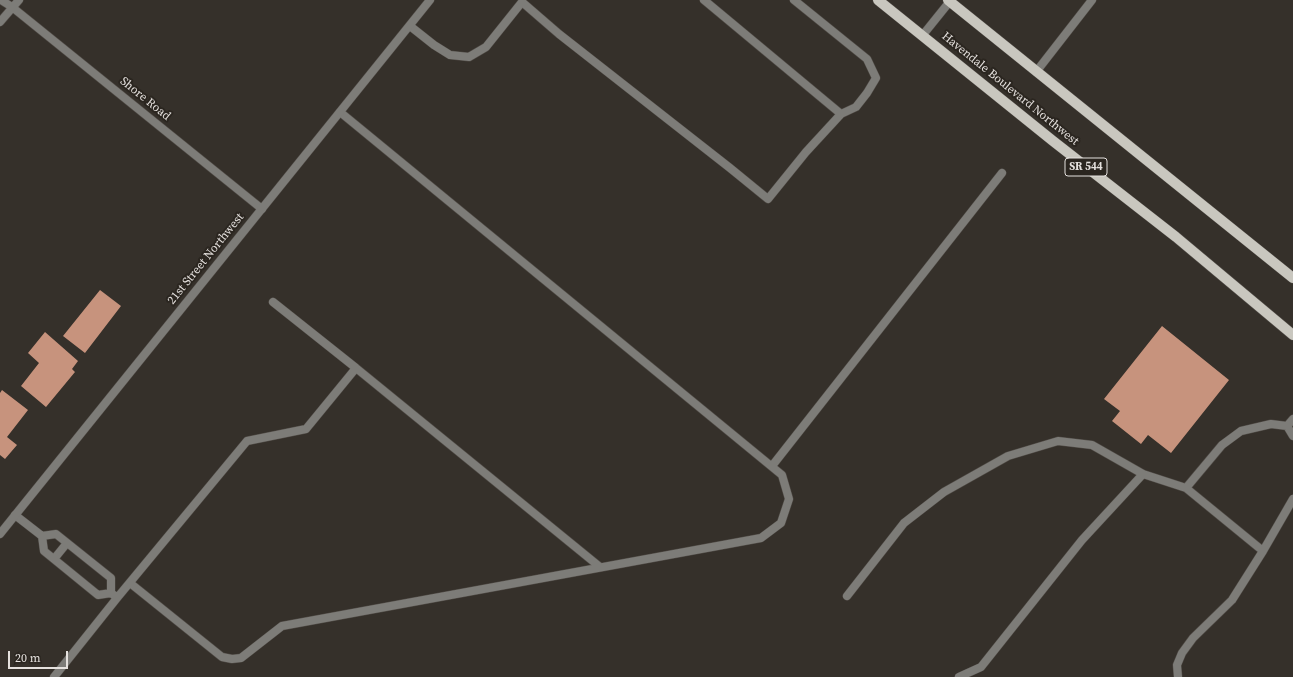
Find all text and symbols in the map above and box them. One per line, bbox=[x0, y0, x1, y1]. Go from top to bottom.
street label: Havendale Boulevard Northwest bbox=[939, 29, 1081, 149]
street label: Shore Road bbox=[117, 74, 173, 124]
road number: SR 544 bbox=[1065, 158, 1107, 176]
street label: 21st Street Northwest bbox=[165, 210, 247, 308]
scale bar bbox=[10, 643, 70, 669]
text: 20 m bbox=[15, 650, 41, 666]

